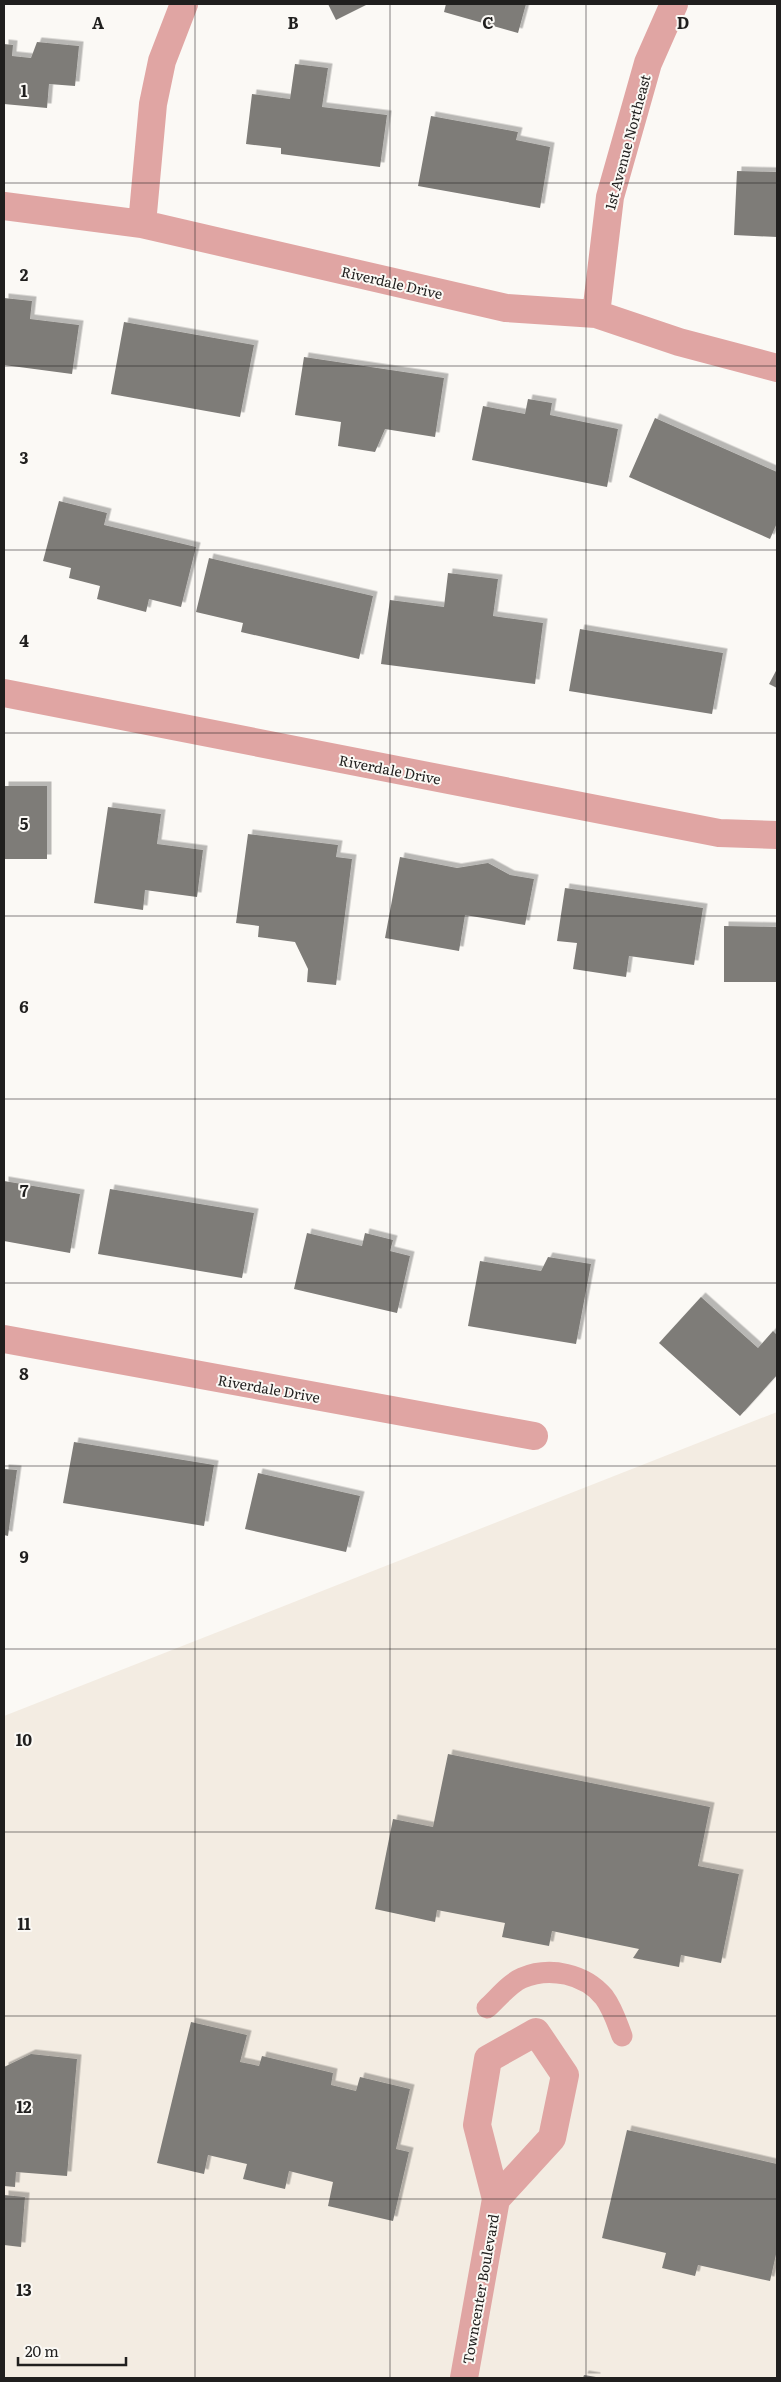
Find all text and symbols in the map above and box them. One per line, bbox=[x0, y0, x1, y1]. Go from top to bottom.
text: A bbox=[92, 10, 104, 34]
text: B bbox=[287, 10, 299, 34]
text: C bbox=[482, 10, 494, 34]
text: D bbox=[677, 10, 689, 34]
street label: 1st Avenue Northeast bbox=[599, 72, 655, 212]
text: 1 bbox=[21, 78, 28, 102]
street label: Riverdale Drive bbox=[339, 261, 445, 303]
text: 2 bbox=[20, 262, 29, 286]
text: 3 bbox=[20, 445, 29, 469]
text: 4 bbox=[19, 628, 29, 652]
street label: Riverdale Drive bbox=[337, 749, 443, 789]
text: 5 bbox=[20, 811, 29, 835]
text: 6 bbox=[19, 994, 29, 1018]
text: 7 bbox=[20, 1178, 29, 1202]
text: 8 bbox=[19, 1361, 29, 1385]
street label: Riverdale Drive bbox=[216, 1369, 322, 1407]
text: 9 bbox=[19, 1544, 29, 1568]
text: 10 bbox=[16, 1727, 32, 1751]
text: 11 bbox=[17, 1911, 31, 1935]
text: 12 bbox=[16, 2094, 32, 2118]
street label: Towncenter Boulevard bbox=[457, 2212, 503, 2366]
text: 13 bbox=[16, 2277, 32, 2301]
scale bar bbox=[18, 2334, 125, 2366]
text: 20 m bbox=[25, 2339, 59, 2362]

